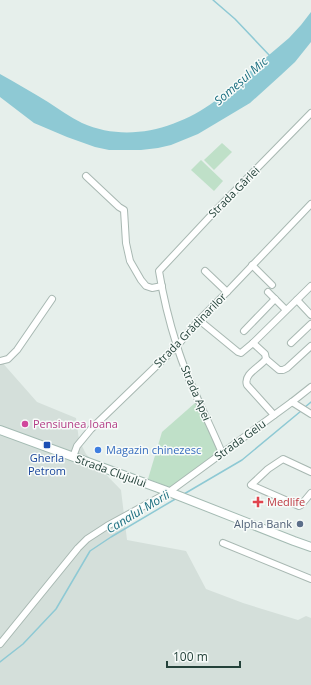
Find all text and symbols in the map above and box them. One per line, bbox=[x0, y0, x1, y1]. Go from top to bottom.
water label: Someșul Mic bbox=[210, 52, 272, 109]
street label: Strada Gârlei bbox=[205, 163, 262, 220]
street label: Strada Grădinarilor bbox=[150, 289, 230, 370]
street label: Strada Apei bbox=[178, 363, 215, 423]
place label: Pensiunea Ioana bbox=[33, 416, 118, 431]
street label: Strada Gelu bbox=[211, 416, 268, 463]
marker: Pensiunea Ioana bbox=[20, 419, 30, 429]
marker: Gherla Petrom bbox=[42, 440, 52, 450]
place label: Magazin chinezesc bbox=[106, 442, 201, 457]
marker: Magazin chinezesc bbox=[93, 445, 103, 455]
place label: Gherla Petrom bbox=[28, 450, 66, 478]
street label: Strada Clujului bbox=[74, 451, 149, 490]
water label: Canalul Morii bbox=[103, 485, 173, 537]
place label: Medlife bbox=[267, 494, 305, 509]
marker: Medlife bbox=[252, 496, 264, 508]
place label: Alpha Bank bbox=[234, 516, 292, 531]
marker: Alpha Bank bbox=[295, 519, 305, 529]
scale bar bbox=[167, 643, 240, 669]
text: 100 m bbox=[173, 648, 208, 665]

